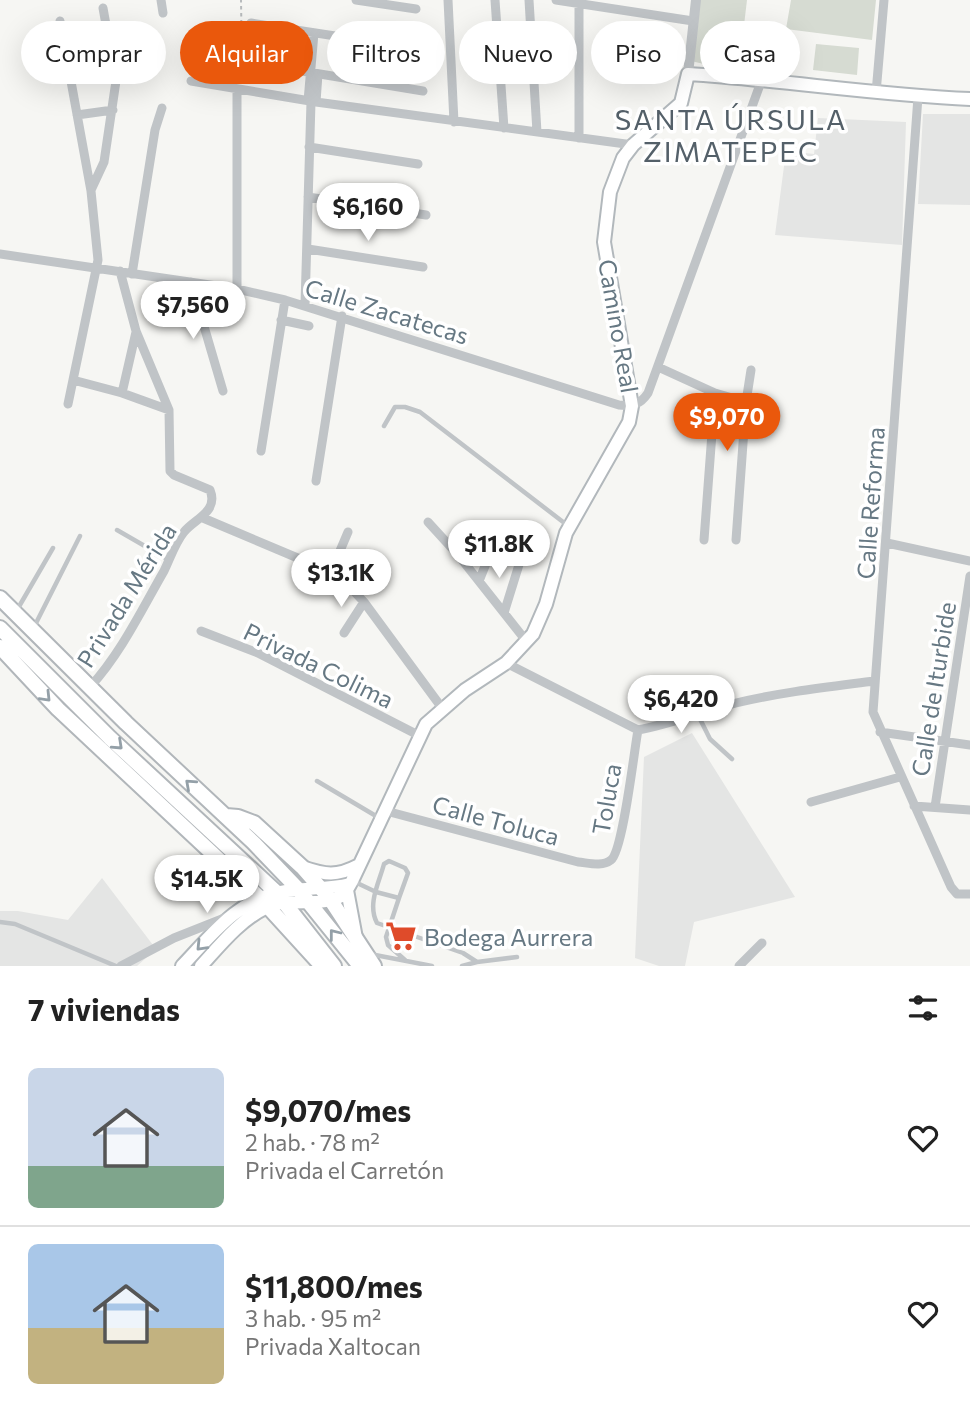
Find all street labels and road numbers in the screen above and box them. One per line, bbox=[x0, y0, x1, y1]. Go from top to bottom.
street label: Camino Real bbox=[593, 257, 645, 395]
street label: Calle Zacatecas bbox=[302, 272, 472, 350]
street label: Calle Reforma bbox=[850, 426, 890, 580]
street label: Privada Mérida bbox=[70, 518, 182, 672]
street label: Calle de Iturbide bbox=[905, 600, 961, 778]
street label: Privada Colima bbox=[239, 616, 399, 714]
street label: Toluca bbox=[585, 761, 627, 837]
street label: Calle Toluca bbox=[429, 789, 563, 851]

